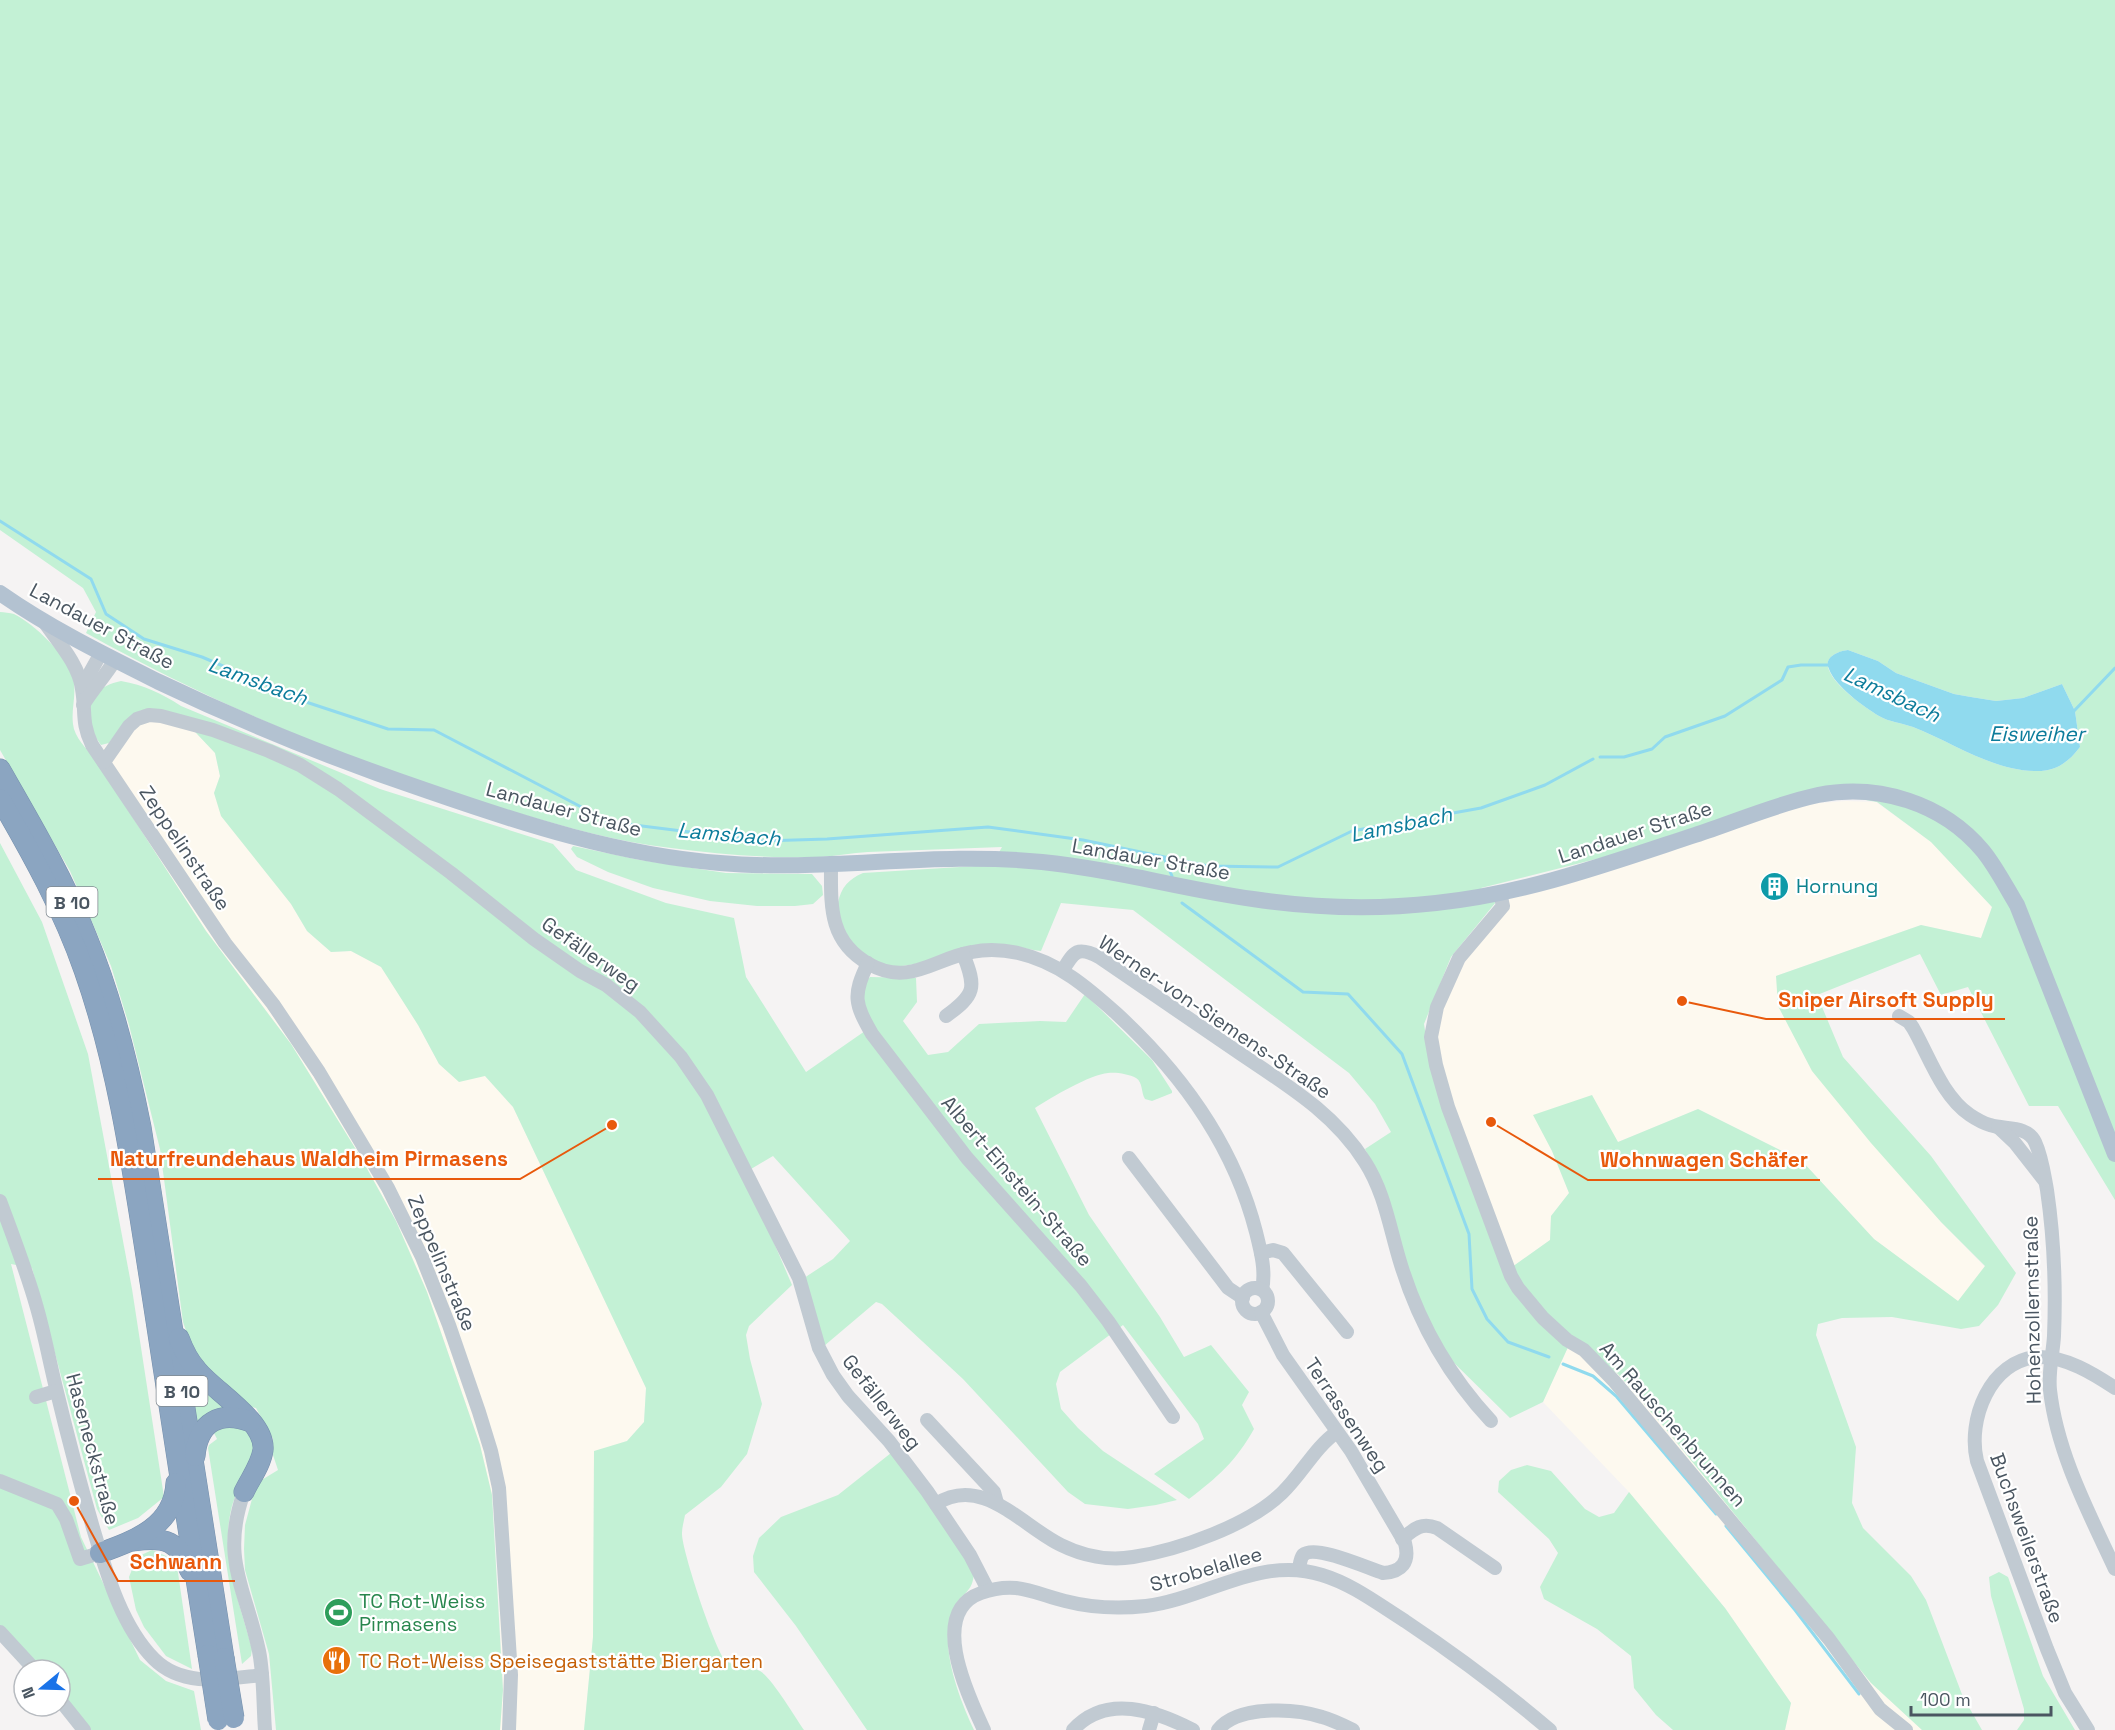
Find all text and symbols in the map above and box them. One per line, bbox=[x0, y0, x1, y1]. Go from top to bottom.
street label: Landauer Straße bbox=[25, 577, 179, 675]
water label: Lamsbach bbox=[205, 651, 312, 712]
water label: Lamsbach bbox=[1839, 660, 1946, 729]
water label: Eisweiher bbox=[1989, 720, 2087, 747]
street label: Landauer Straße bbox=[483, 776, 645, 842]
street label: Zeppelinstraße bbox=[134, 780, 236, 916]
street label: Landauer Straße bbox=[1555, 795, 1715, 869]
water label: Lamsbach bbox=[1348, 800, 1455, 848]
water label: Lamsbach bbox=[676, 816, 783, 852]
street label: Landauer Straße bbox=[1070, 832, 1232, 886]
building icon: Hornung bbox=[1759, 870, 1791, 902]
place label: Hornung bbox=[1796, 873, 1878, 899]
road number: B 10 bbox=[46, 887, 98, 917]
street label: Gefällerweg bbox=[537, 911, 645, 997]
street label: Werner-von-Siemens-Straße bbox=[1094, 929, 1336, 1105]
callout: Sniper Airsoft Supply bbox=[1766, 980, 2005, 1019]
text: Sniper Airsoft Supply bbox=[1778, 986, 1994, 1013]
street label: Albert-Einstein-Straße bbox=[936, 1090, 1098, 1272]
callout: Naturfreundehaus Waldheim Pirmasens bbox=[98, 1140, 520, 1179]
callout: Wohnwagen Schäfer bbox=[1588, 1141, 1820, 1180]
text: Naturfreundehaus Waldheim Pirmasens bbox=[110, 1145, 508, 1172]
text: Wohnwagen Schäfer bbox=[1600, 1146, 1808, 1173]
street label: Zeppelinstraße bbox=[402, 1191, 482, 1335]
street label: Hohenzollernstraße bbox=[2017, 1216, 2047, 1404]
street label: Am Rauschenbrunnen bbox=[1594, 1336, 1752, 1512]
street label: Gefällerweg bbox=[837, 1349, 927, 1455]
street label: Terrassenweg bbox=[1299, 1352, 1395, 1478]
street label: Haseneckstraße bbox=[60, 1370, 126, 1528]
road number: B 10 bbox=[156, 1376, 207, 1406]
street label: Buchsweilerstraße bbox=[1984, 1449, 2070, 1627]
street label: Strobelallee bbox=[1147, 1541, 1265, 1597]
callout: Schwann bbox=[118, 1542, 235, 1581]
text: Schwann bbox=[130, 1548, 222, 1575]
place label: TC Rot-Weiss Pirmasens bbox=[359, 1588, 485, 1637]
sports icon: TC Rot-Weiss Pirmasens bbox=[322, 1597, 354, 1629]
restaurant icon: TC Rot-Weiss Speisegaststätte Biergarten bbox=[321, 1645, 353, 1677]
place label: TC Rot-Weiss Speisegaststätte Biergarten bbox=[358, 1648, 763, 1674]
north arrow bbox=[12, 1658, 72, 1718]
scale bar bbox=[1911, 1679, 2050, 1717]
text: N bbox=[17, 1684, 40, 1701]
text: 100 m bbox=[1920, 1688, 1971, 1711]

